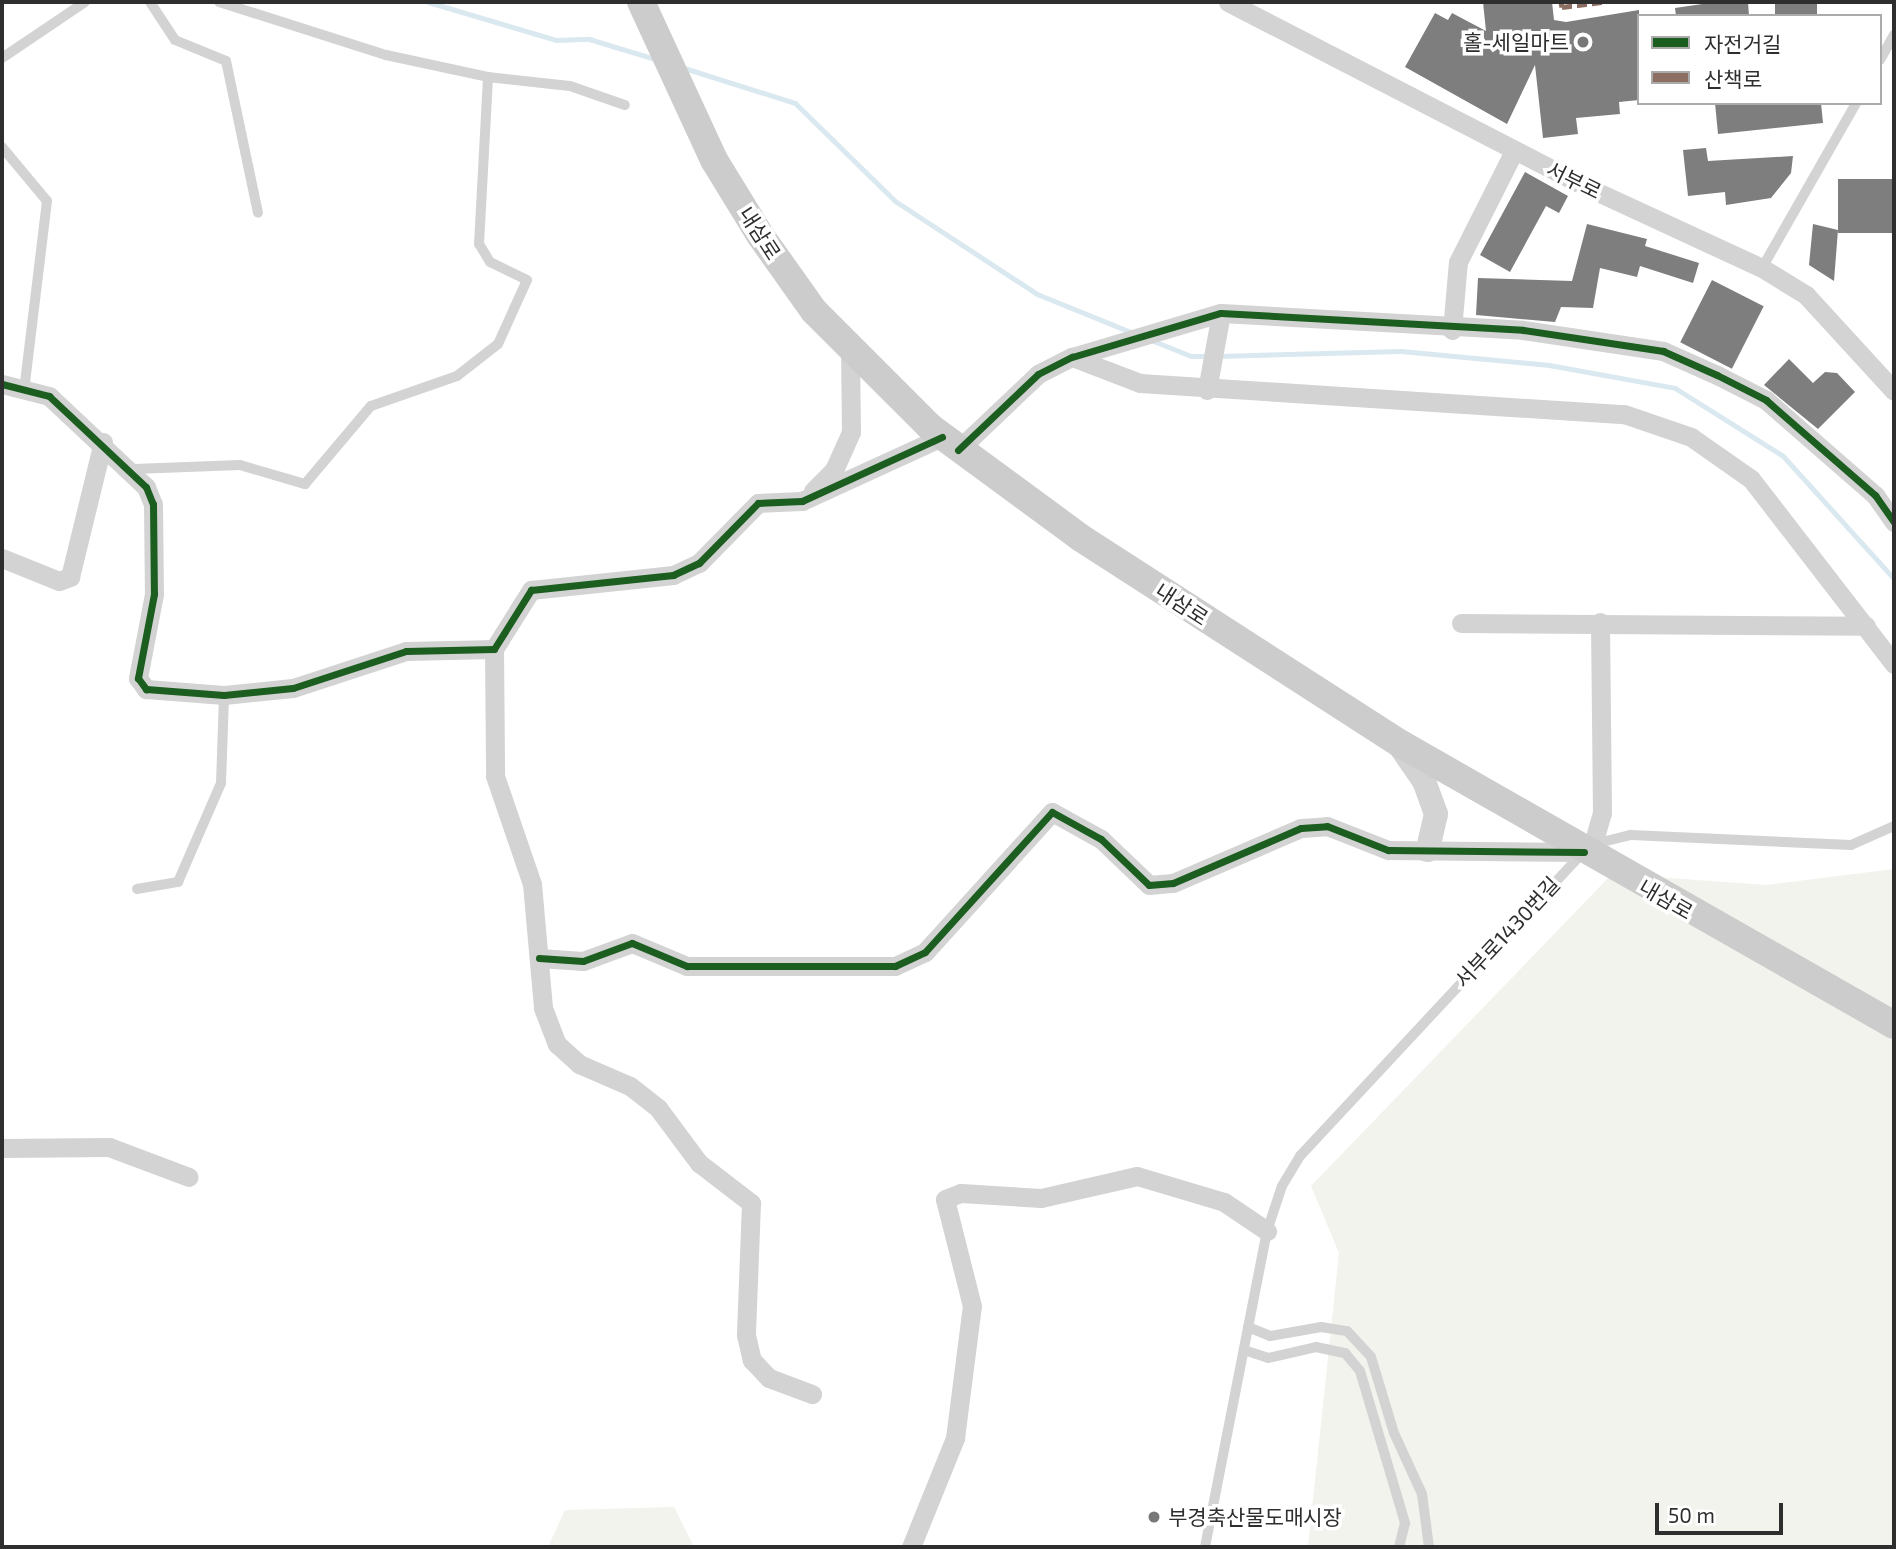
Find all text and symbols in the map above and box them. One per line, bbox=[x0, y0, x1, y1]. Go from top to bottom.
legend bbox=[1637, 14, 1882, 105]
place label: 홀-세일마트 bbox=[1463, 29, 1569, 55]
text: 자전거길 bbox=[1704, 31, 1781, 56]
marker: 홀-세일마트 bbox=[1575, 34, 1591, 50]
text: 산책로 bbox=[1704, 66, 1762, 91]
street label: 서부로 bbox=[1542, 156, 1606, 204]
street label: 내삼로 bbox=[734, 202, 786, 264]
street label: 내삼로 bbox=[1151, 578, 1213, 630]
street label: 서부로1430번길 bbox=[1449, 871, 1565, 993]
street label: 내삼로 bbox=[1635, 874, 1697, 924]
scale bar bbox=[1658, 1490, 1786, 1534]
text: 50 m bbox=[1668, 1502, 1715, 1527]
place label: 부경축산물도매시장 bbox=[1168, 1504, 1342, 1530]
marker: 부경축산물도매시장 bbox=[1146, 1509, 1162, 1525]

